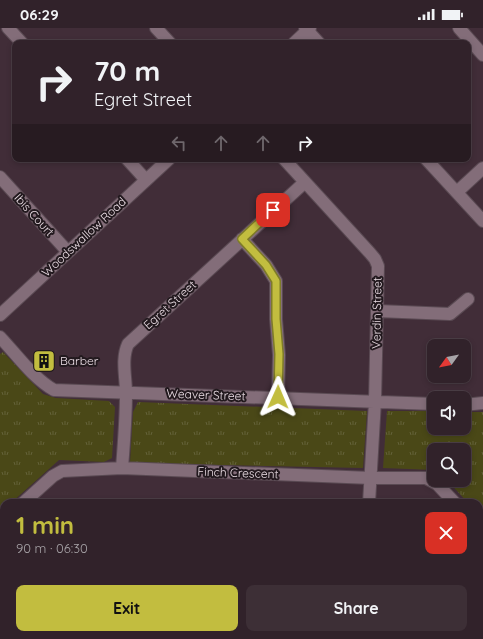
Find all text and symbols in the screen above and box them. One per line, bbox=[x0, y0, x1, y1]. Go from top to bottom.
text: 06:29 bbox=[20, 5, 59, 24]
text: 70 m bbox=[94, 53, 160, 88]
icon: right bbox=[28, 56, 80, 108]
text: Egret Street bbox=[94, 88, 192, 111]
icon: left bbox=[168, 132, 190, 154]
icon: ahead bbox=[210, 132, 232, 154]
icon: ahead bbox=[252, 132, 274, 154]
icon: right bbox=[294, 132, 316, 154]
street label: Ibis Court bbox=[11, 190, 57, 239]
pin bbox=[256, 193, 290, 227]
street label: Woodswallow Road bbox=[38, 194, 129, 280]
icon: arrive bbox=[262, 199, 284, 221]
street label: Egret Street bbox=[140, 277, 199, 332]
street label: Verdin Street bbox=[368, 277, 385, 349]
north arrow bbox=[427, 339, 471, 383]
map controls bbox=[427, 339, 471, 487]
building icon: Barber bbox=[31, 348, 57, 374]
place label: Barber bbox=[60, 353, 99, 368]
position arrow bbox=[257, 376, 299, 418]
street label: Weaver Street bbox=[166, 386, 246, 403]
button: sound bbox=[427, 391, 471, 435]
button: search bbox=[427, 443, 471, 487]
street label: Finch Crescent bbox=[197, 464, 279, 481]
text: 1 min bbox=[16, 510, 74, 540]
button: close bbox=[425, 512, 467, 554]
text: 90 m · 06:30 bbox=[16, 540, 88, 556]
button: Exit bbox=[16, 585, 238, 631]
button: Share bbox=[246, 585, 467, 631]

